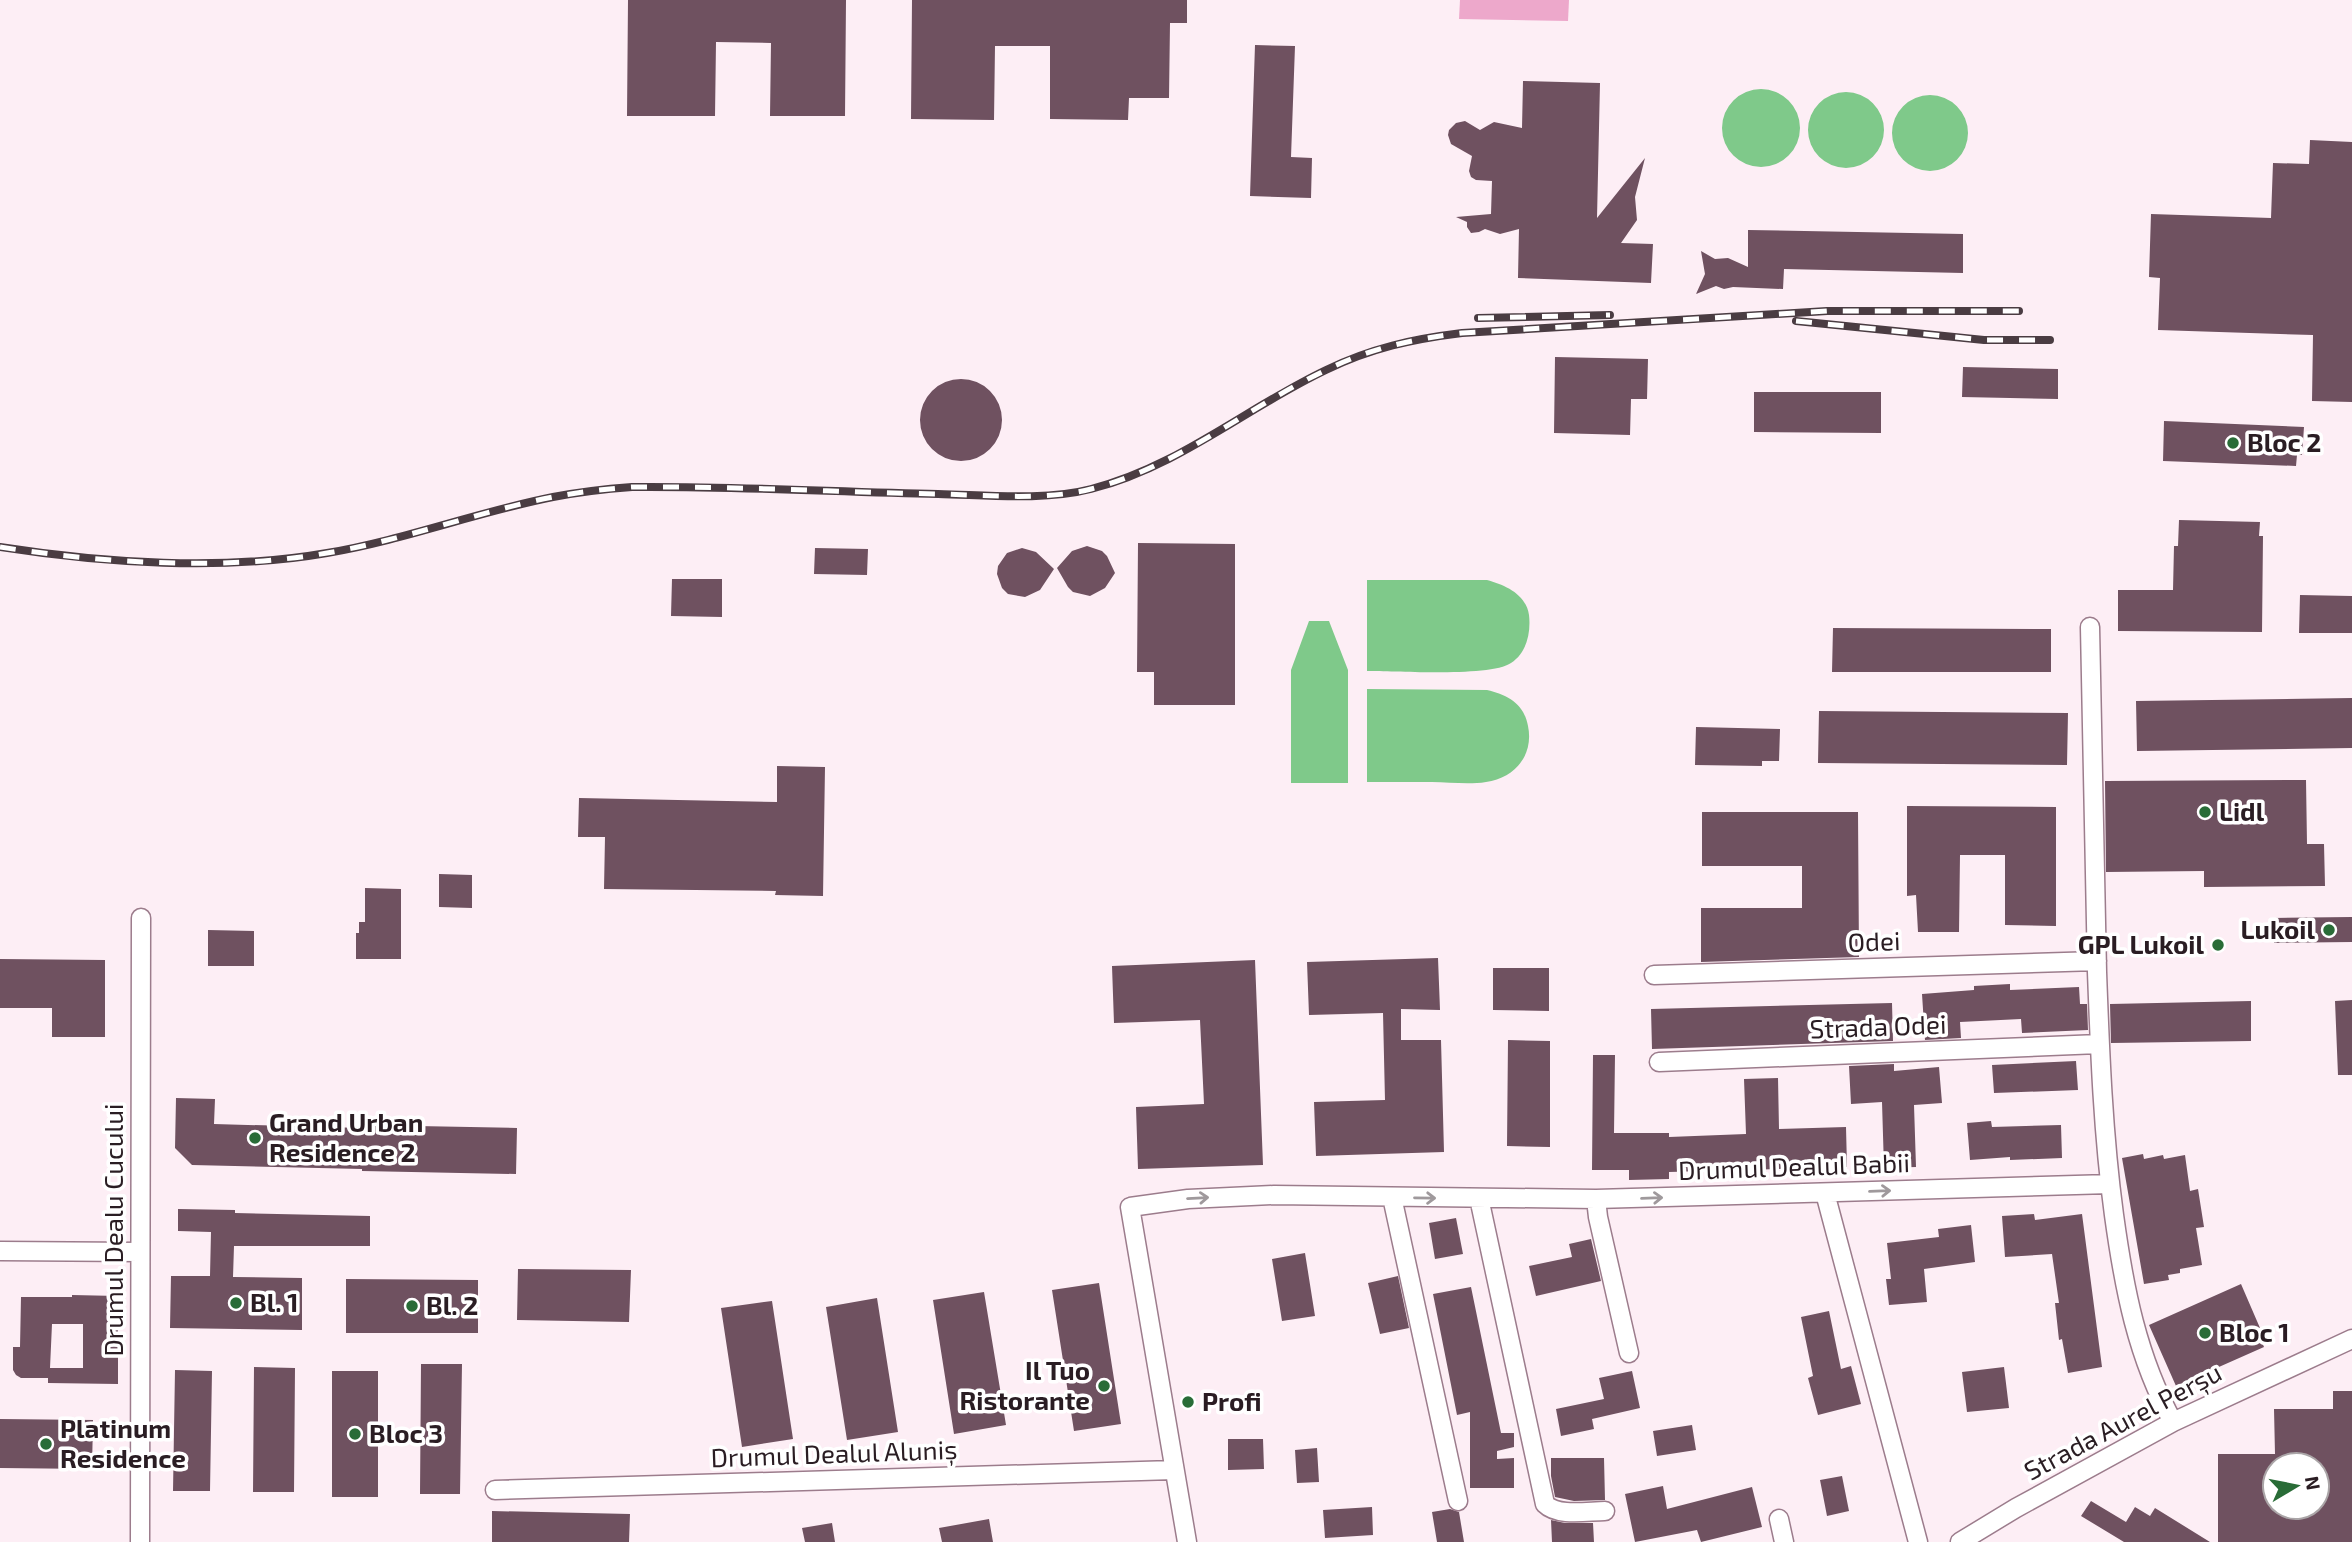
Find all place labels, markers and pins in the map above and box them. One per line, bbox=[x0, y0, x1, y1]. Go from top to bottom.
place label: Bloc 2 bbox=[2247, 426, 2321, 457]
marker: Bloc 2 bbox=[2225, 435, 2241, 451]
place label: Lidl bbox=[2219, 795, 2265, 826]
marker: Lidl bbox=[2197, 804, 2213, 820]
place label: Lukoil bbox=[2241, 913, 2315, 944]
marker: Lukoil bbox=[2321, 922, 2337, 938]
place label: GPL Lukoil bbox=[2078, 928, 2204, 959]
marker: GPL Lukoil bbox=[2210, 937, 2226, 953]
place label: Grand Urban Residence 2 bbox=[269, 1106, 423, 1167]
marker: Grand Urban Residence 2 bbox=[247, 1130, 263, 1146]
place label: Bl. 1 bbox=[250, 1286, 298, 1317]
place label: Bl. 2 bbox=[426, 1289, 478, 1320]
marker: Bl. 1 bbox=[228, 1295, 244, 1311]
marker: Bl. 2 bbox=[404, 1298, 420, 1314]
place label: Bloc 1 bbox=[2219, 1316, 2290, 1347]
marker: Bloc 1 bbox=[2197, 1325, 2213, 1341]
place label: Il Tuo Ristorante bbox=[959, 1354, 1090, 1415]
marker: Il Tuo Ristorante bbox=[1096, 1378, 1112, 1394]
place label: Profi bbox=[1202, 1385, 1262, 1416]
marker: Profi bbox=[1180, 1394, 1196, 1410]
place label: Platinum Residence bbox=[60, 1412, 186, 1473]
place label: Bloc 3 bbox=[369, 1417, 443, 1448]
marker: Bloc 3 bbox=[347, 1426, 363, 1442]
marker: Platinum Residence bbox=[38, 1436, 54, 1452]

